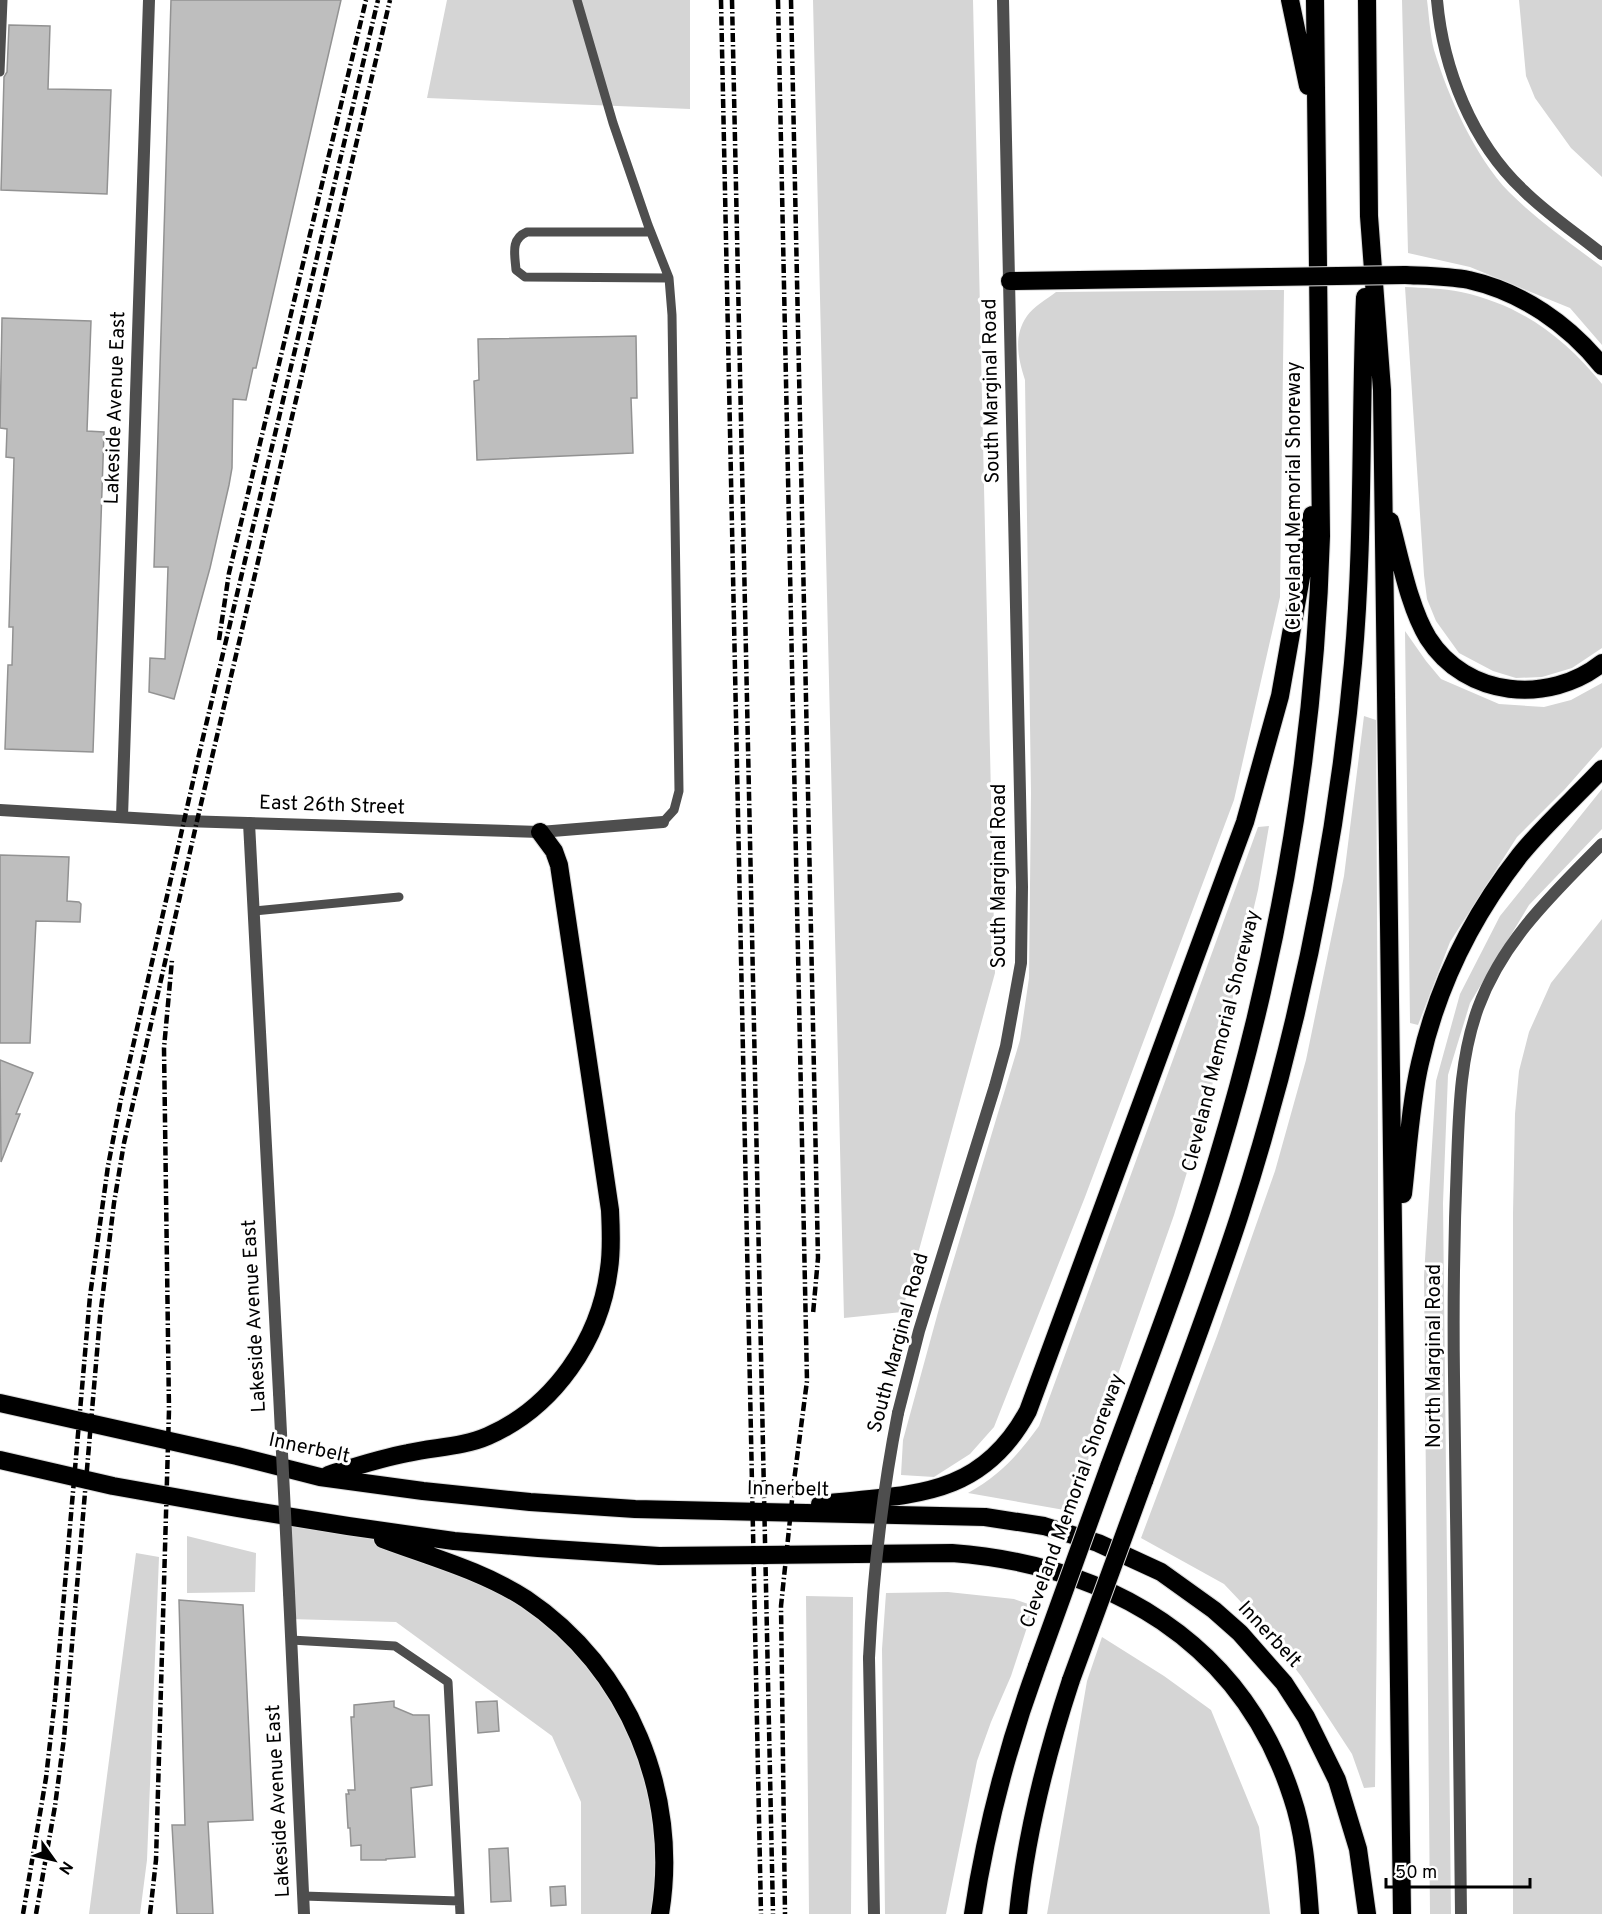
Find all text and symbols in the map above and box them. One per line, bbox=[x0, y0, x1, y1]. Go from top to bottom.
street label: South Marginal Road bbox=[977, 298, 1007, 484]
street label: Lakeside Avenue East bbox=[100, 311, 132, 505]
street label: Cleveland Memorial Shoreway bbox=[1282, 361, 1308, 631]
street label: South Marginal Road bbox=[987, 783, 1013, 969]
street label: East 26th Street bbox=[258, 790, 406, 822]
street label: Cleveland Memorial Shoreway bbox=[1177, 907, 1267, 1175]
street label: Lakeside Avenue East bbox=[237, 1219, 273, 1413]
street label: South Marginal Road bbox=[862, 1250, 936, 1436]
street label: North Marginal Road bbox=[1422, 1264, 1448, 1448]
street label: Cleveland Memorial Shoreway bbox=[1015, 1370, 1131, 1632]
street label: Innerbelt bbox=[266, 1428, 352, 1470]
street label: Innerbelt bbox=[747, 1476, 829, 1504]
street label: Innerbelt bbox=[1231, 1596, 1307, 1674]
street label: Lakeside Avenue East bbox=[261, 1704, 297, 1898]
north arrow bbox=[24, 1830, 84, 1890]
scale bar bbox=[1386, 1851, 1530, 1889]
text: N bbox=[53, 1857, 76, 1878]
text: 50 m bbox=[1395, 1862, 1437, 1885]

